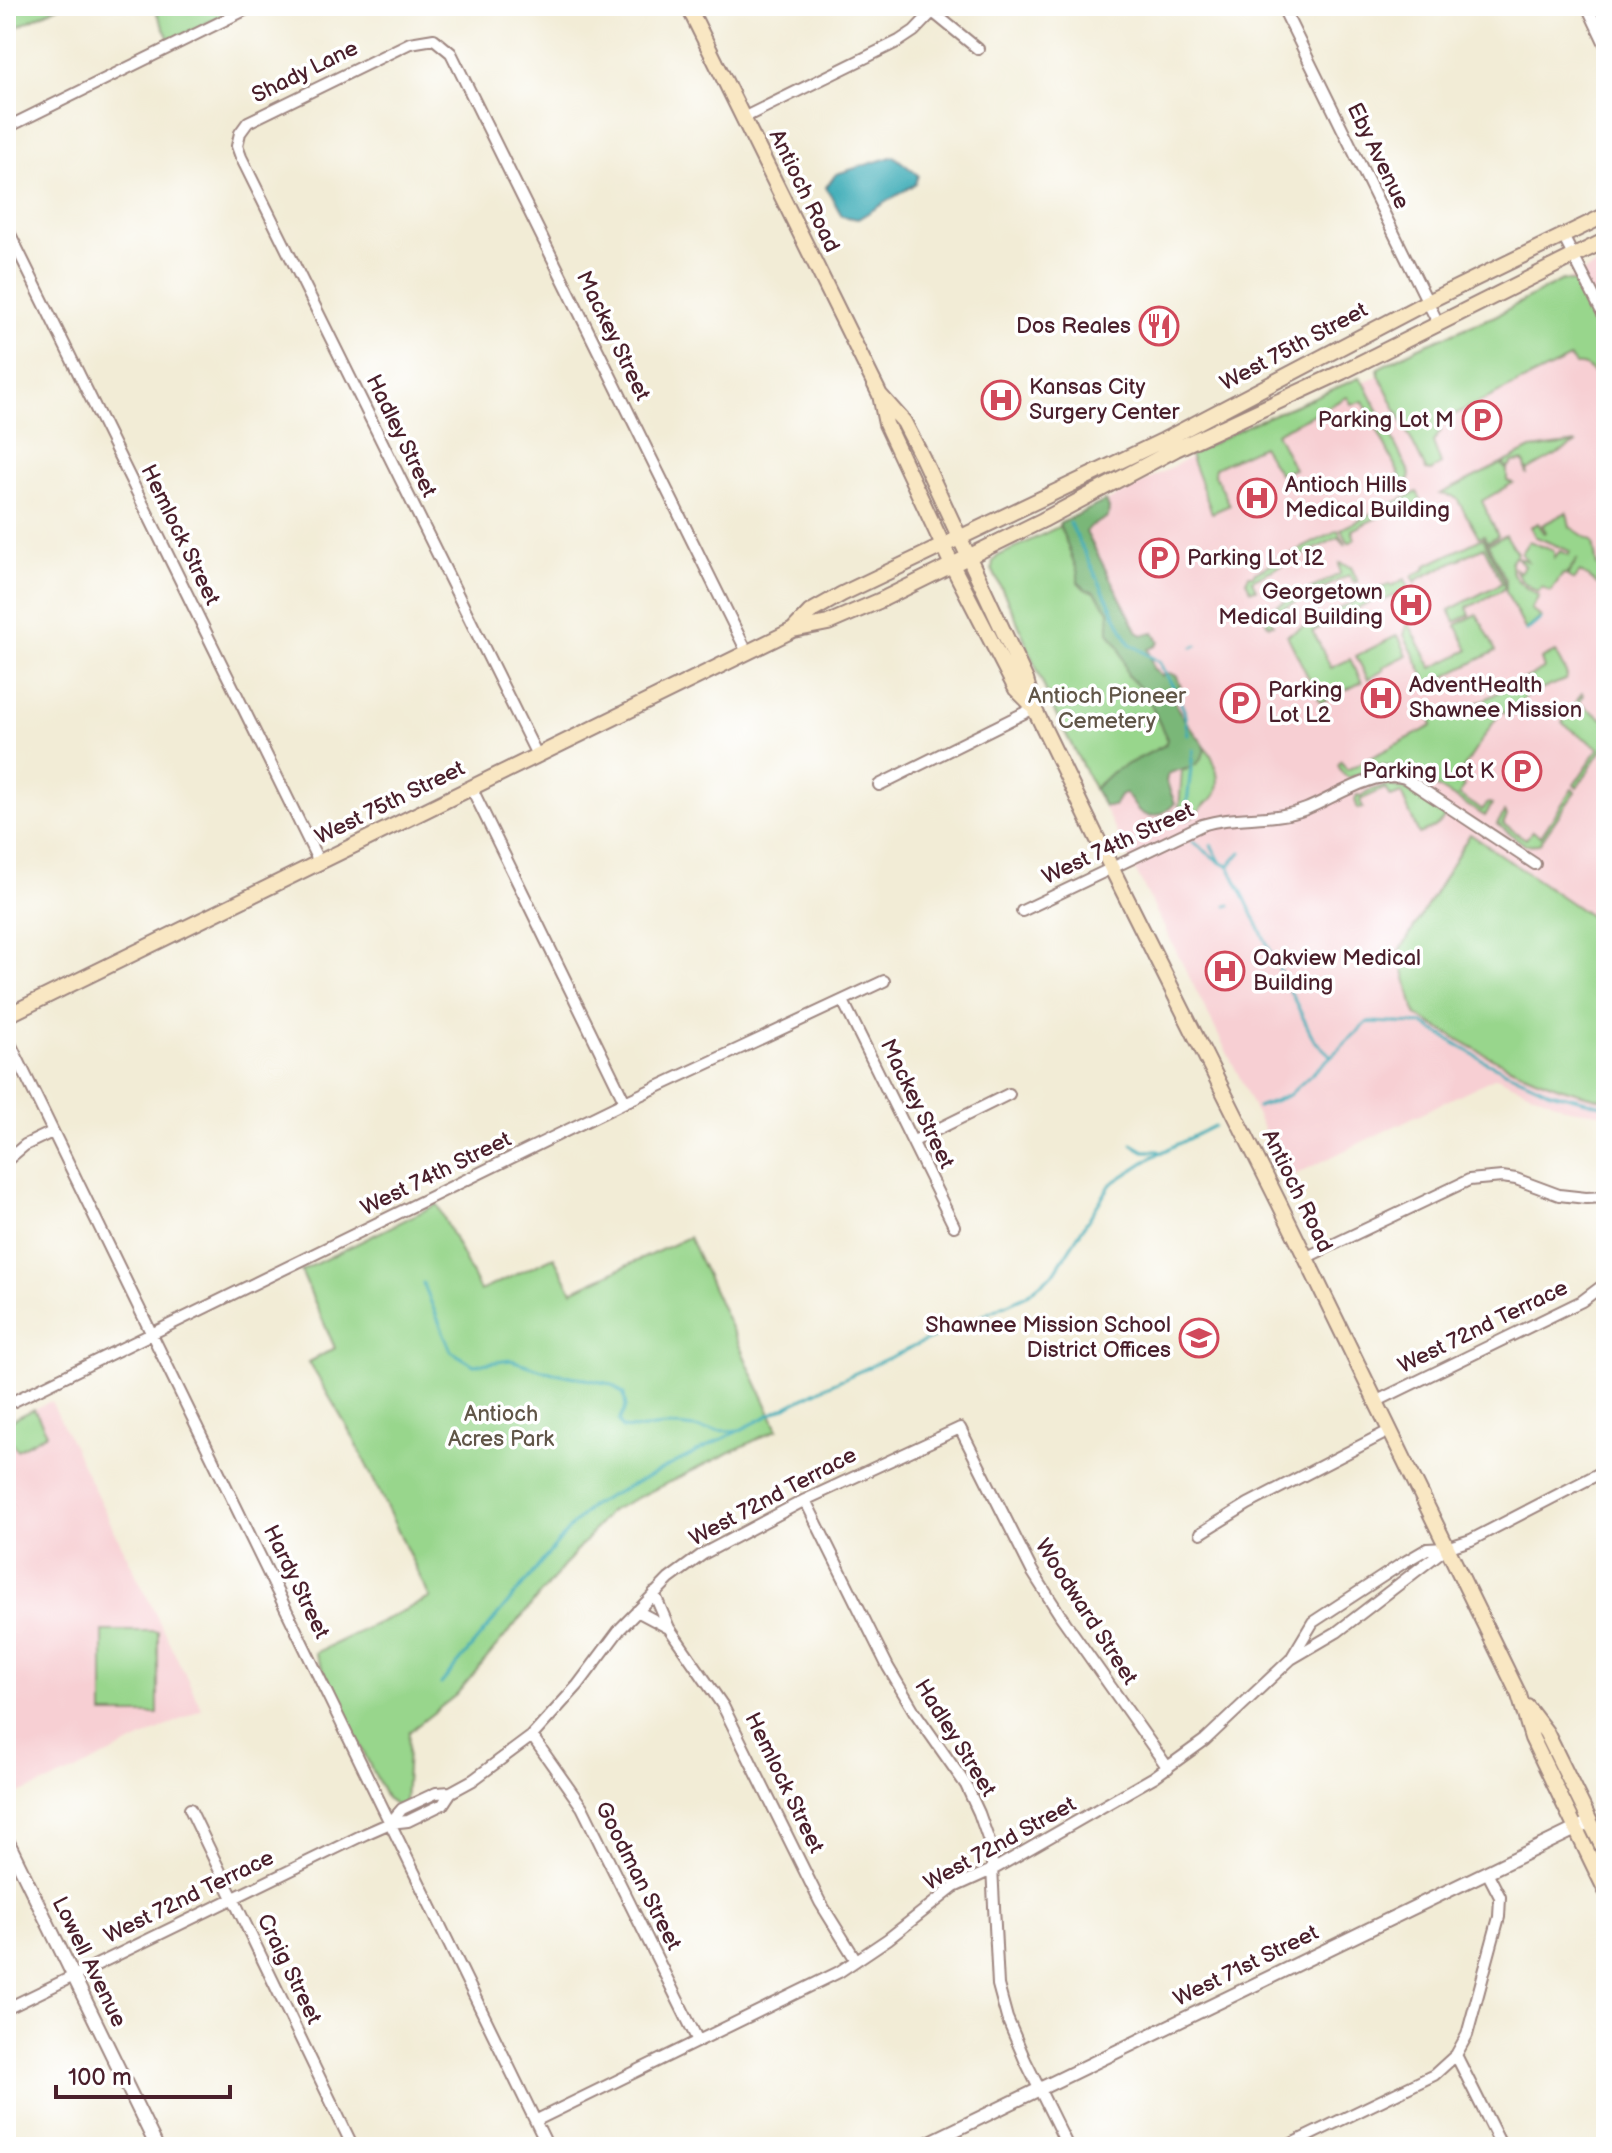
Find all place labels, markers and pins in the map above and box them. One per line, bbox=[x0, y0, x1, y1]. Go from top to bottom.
restaurant icon: Dos Reales bbox=[1138, 305, 1180, 347]
place label: Dos Reales bbox=[1016, 313, 1131, 340]
place label: Kansas City Surgery Center bbox=[1029, 374, 1181, 426]
hospital icon: Kansas City Surgery Center bbox=[980, 379, 1022, 421]
parking icon: Parking Lot M bbox=[1461, 399, 1503, 441]
place label: Parking Lot M bbox=[1318, 407, 1454, 434]
place label: Antioch Hills Medical Building bbox=[1285, 472, 1450, 524]
hospital icon: Antioch Hills Medical Building bbox=[1236, 477, 1278, 519]
parking icon: Parking Lot I2 bbox=[1138, 537, 1180, 579]
place label: Parking Lot I2 bbox=[1187, 545, 1324, 572]
place label: Georgetown Medical Building bbox=[1218, 579, 1383, 631]
hospital icon: Georgetown Medical Building bbox=[1390, 584, 1432, 626]
place label: AdventHealth Shawnee Mission bbox=[1409, 672, 1582, 724]
place label: Parking Lot L2 bbox=[1268, 677, 1342, 729]
hospital icon: AdventHealth Shawnee Mission bbox=[1360, 677, 1402, 719]
parking icon: Parking Lot L2 bbox=[1219, 682, 1261, 724]
parking icon: Parking Lot K bbox=[1501, 750, 1543, 792]
place label: Parking Lot K bbox=[1363, 758, 1495, 785]
place label: Oakview Medical Building bbox=[1253, 945, 1421, 997]
hospital icon: Oakview Medical Building bbox=[1204, 950, 1246, 992]
place label: Shawnee Mission School District Offices bbox=[925, 1312, 1171, 1364]
school or university icon: Shawnee Mission School District Offices bbox=[1178, 1317, 1220, 1359]

